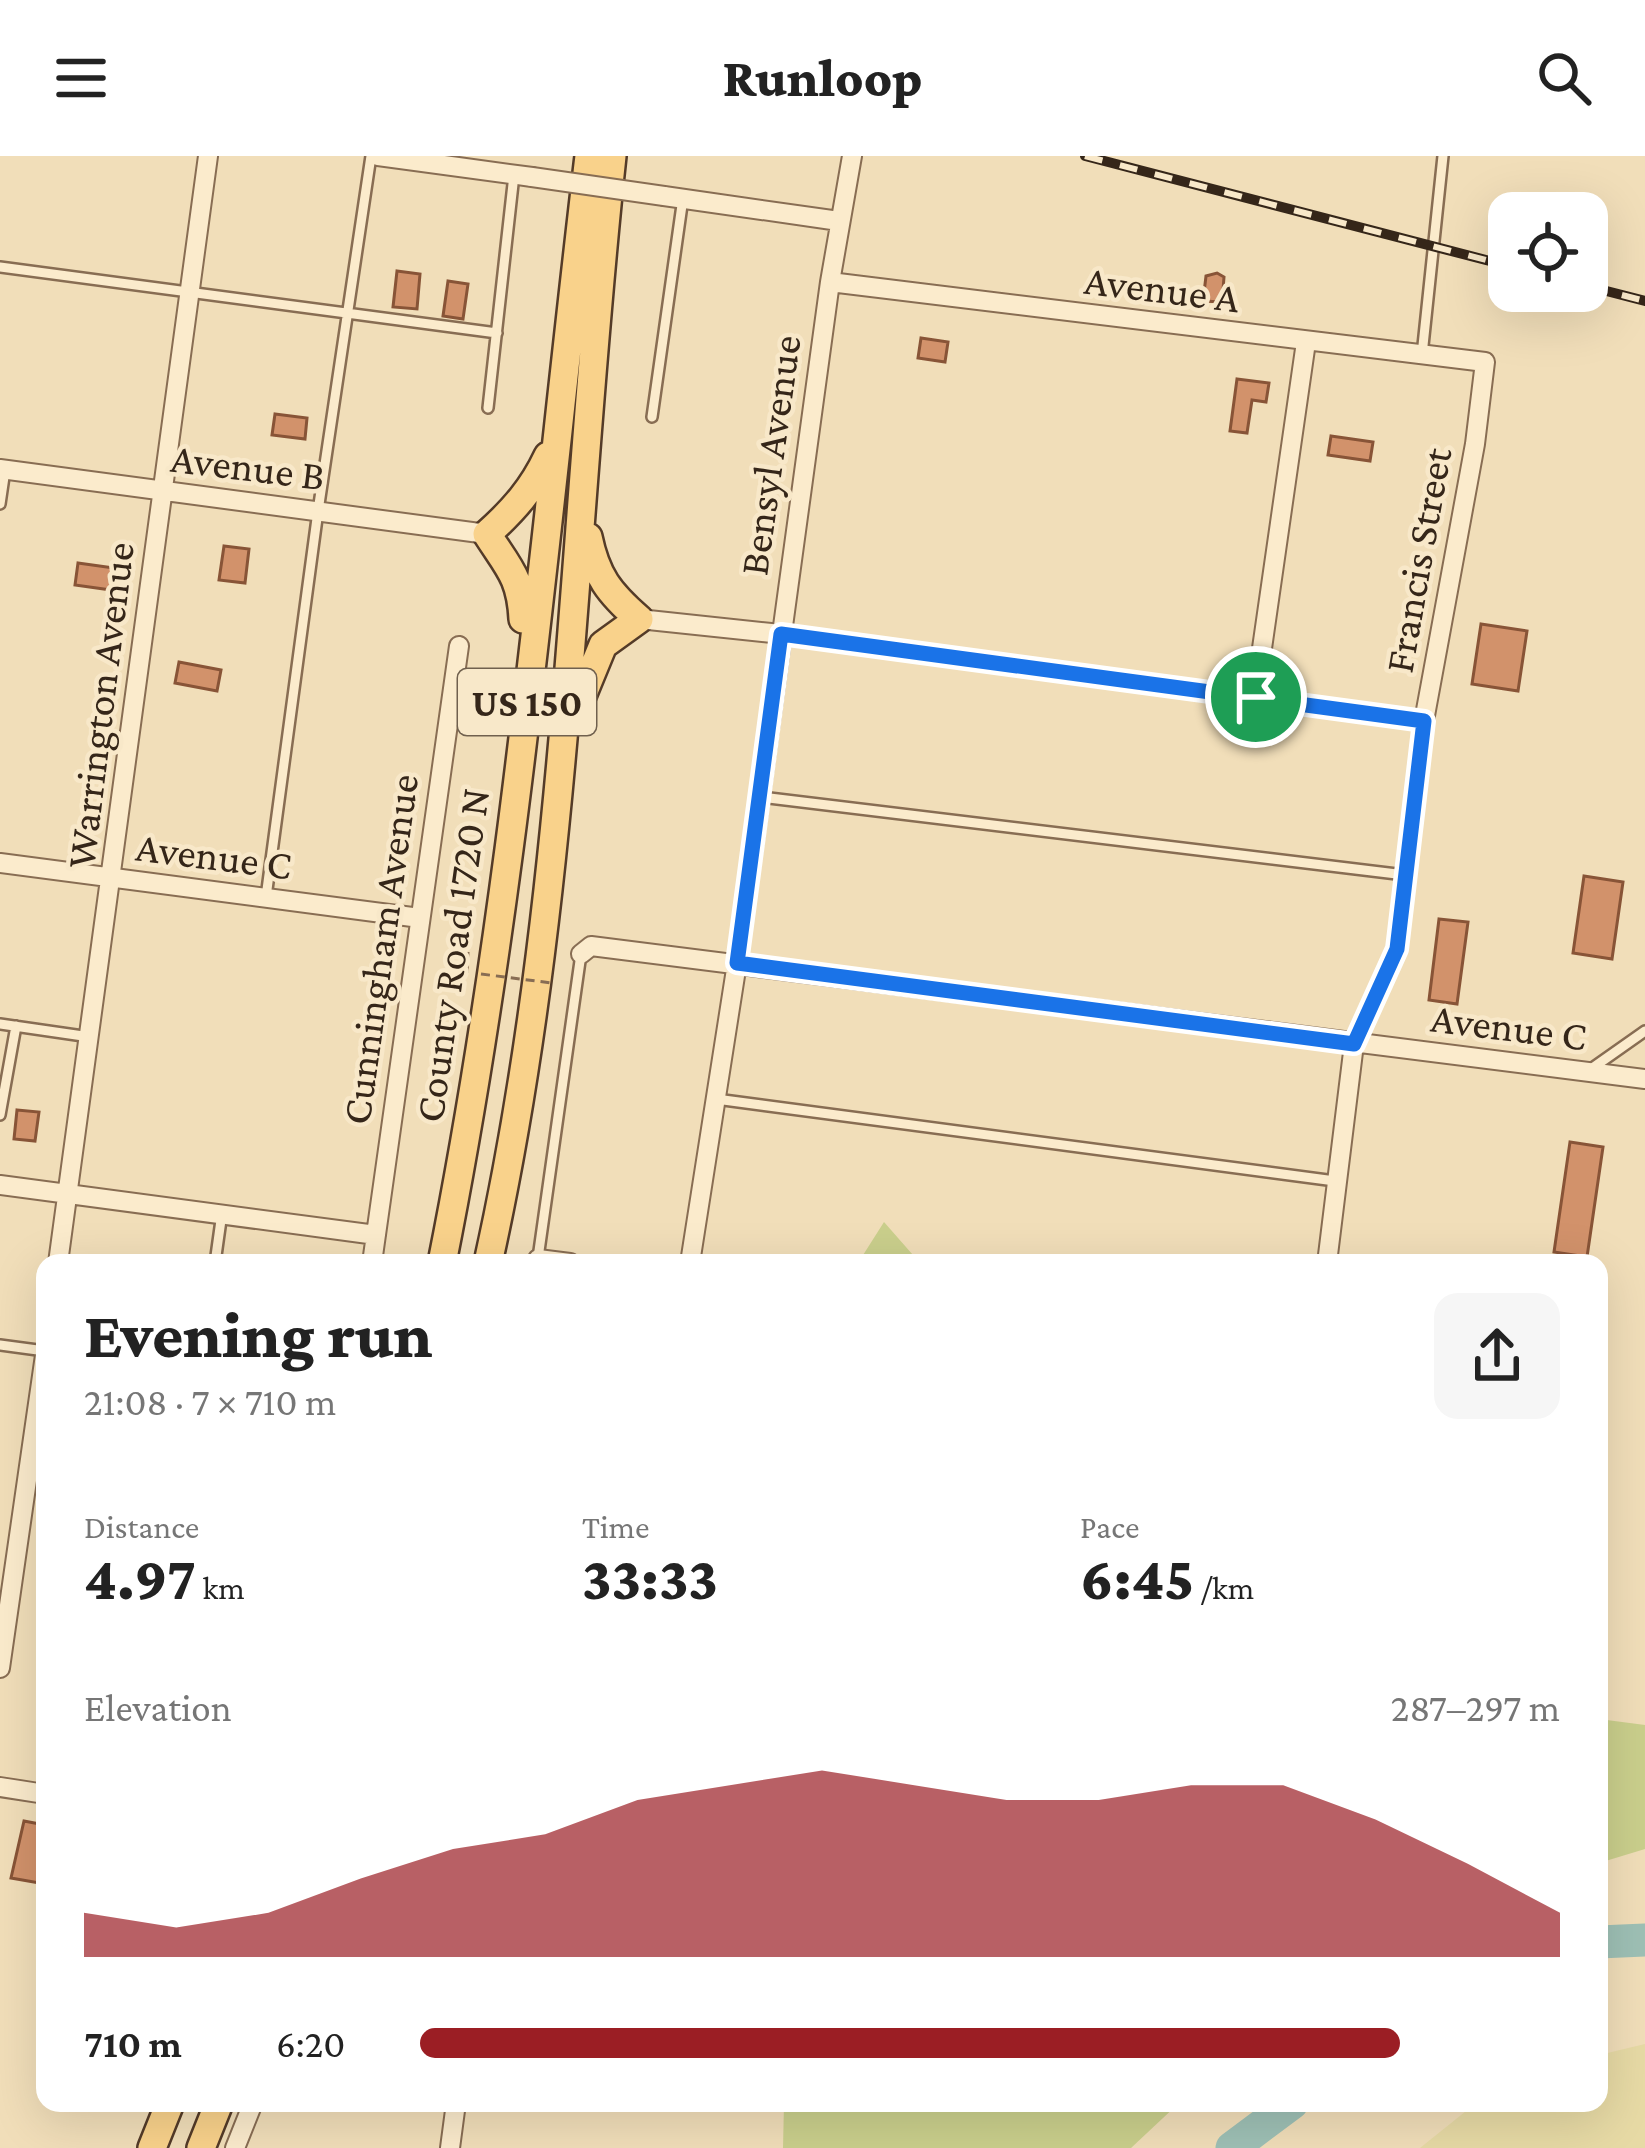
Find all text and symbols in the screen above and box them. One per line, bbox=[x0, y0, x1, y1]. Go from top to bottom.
icon: menu bbox=[48, 45, 114, 111]
icon: search bbox=[1531, 45, 1597, 111]
text: Runloop bbox=[722, 48, 923, 108]
map controls bbox=[1488, 192, 1608, 312]
button: locate bbox=[1488, 192, 1608, 312]
street label: Avenue A bbox=[1082, 256, 1242, 321]
street label: Bensyl Avenue bbox=[729, 332, 810, 578]
street label: Avenue B bbox=[168, 434, 328, 499]
street label: Francis Street bbox=[1375, 443, 1461, 676]
street label: Warrington Avenue bbox=[56, 539, 143, 871]
pin bbox=[1205, 646, 1307, 748]
icon: arrive bbox=[1223, 664, 1289, 730]
road number: US 150 bbox=[458, 669, 596, 735]
street label: Cunningham Avenue bbox=[332, 771, 427, 1127]
street label: County Road 1720 N bbox=[405, 785, 498, 1125]
street label: Avenue C bbox=[133, 823, 294, 888]
street label: Avenue C bbox=[1428, 994, 1589, 1059]
button: share bbox=[1434, 1293, 1560, 1419]
text: Evening run bbox=[84, 1298, 433, 1371]
text: 21:08 · 7 × 710 m bbox=[84, 1380, 336, 1423]
text: Distance bbox=[84, 1508, 199, 1545]
text: Time bbox=[582, 1508, 650, 1545]
text: Pace bbox=[1080, 1508, 1139, 1545]
text: 4.97 bbox=[84, 1545, 196, 1612]
text: 33:33 bbox=[582, 1545, 718, 1612]
text: 6:45 bbox=[1080, 1545, 1194, 1612]
text: km bbox=[196, 1569, 245, 1606]
text: /km bbox=[1194, 1569, 1254, 1606]
text: Elevation bbox=[84, 1686, 232, 1729]
text: 287–297 m bbox=[1391, 1686, 1560, 1729]
text: 710 m bbox=[84, 2022, 182, 2065]
text: 6:20 bbox=[276, 2022, 345, 2065]

